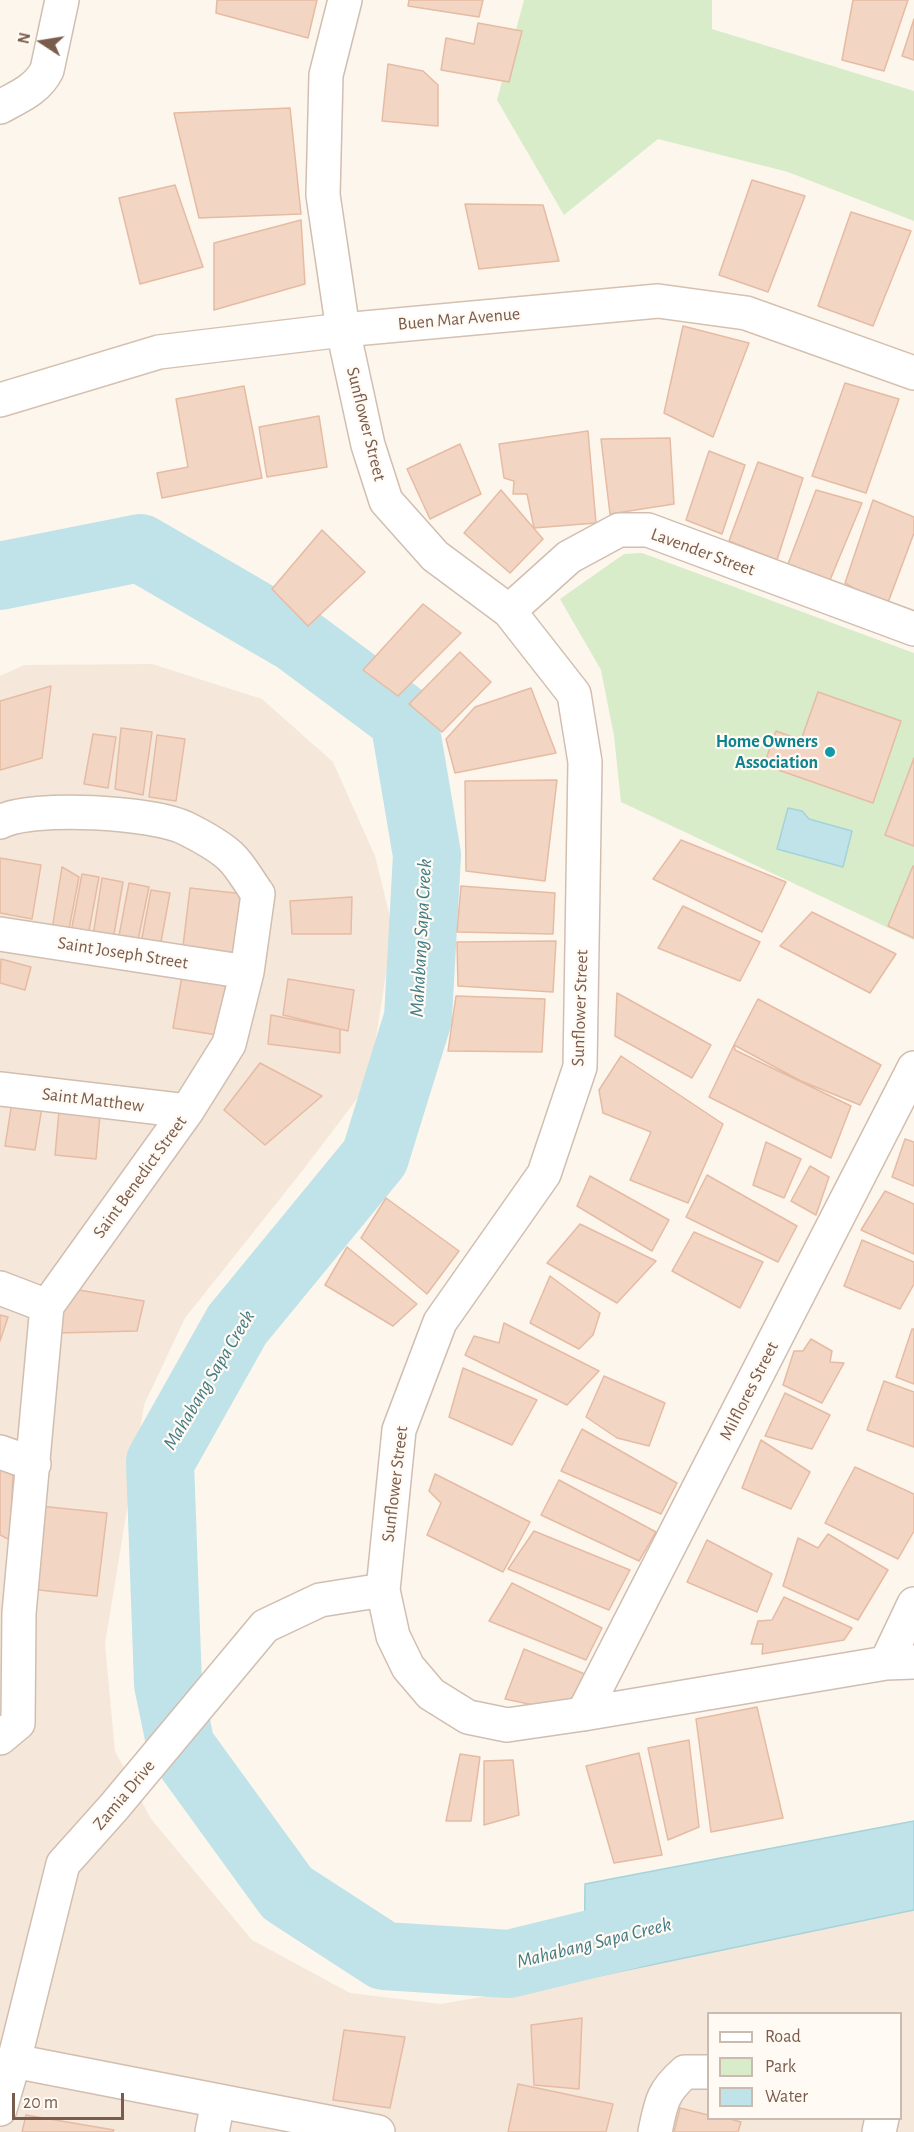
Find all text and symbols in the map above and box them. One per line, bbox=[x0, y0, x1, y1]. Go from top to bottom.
north arrow bbox=[12, 12, 72, 72]
text: N bbox=[15, 31, 33, 45]
street label: Buen Mar Avenue bbox=[397, 303, 521, 335]
street label: Sunflower Street bbox=[341, 365, 391, 483]
street label: Lavender Street bbox=[648, 523, 758, 581]
place label: Home Owners Association bbox=[716, 731, 818, 774]
marker: Home Owners Association bbox=[823, 745, 837, 759]
water label: Mahabang Sapa Creek bbox=[405, 858, 437, 1018]
street label: Saint Joseph Street bbox=[56, 932, 190, 974]
street label: Sunflower Street bbox=[567, 949, 593, 1067]
street label: Saint Matthew bbox=[41, 1083, 145, 1117]
street label: Saint Benedict Street bbox=[88, 1112, 192, 1242]
water label: Mahabang Sapa Creek bbox=[158, 1306, 260, 1454]
street label: Milflores Street bbox=[715, 1338, 783, 1444]
street label: Sunflower Street bbox=[377, 1425, 413, 1543]
street label: Zamia Drive bbox=[88, 1755, 160, 1835]
water label: Mahabang Sapa Creek bbox=[514, 1912, 674, 1974]
legend bbox=[707, 2012, 902, 2120]
text: Road bbox=[765, 2028, 801, 2046]
text: Park bbox=[765, 2058, 796, 2076]
scale bar bbox=[15, 2081, 128, 2119]
text: Water bbox=[765, 2088, 808, 2106]
text: 20 m bbox=[23, 2094, 58, 2112]

